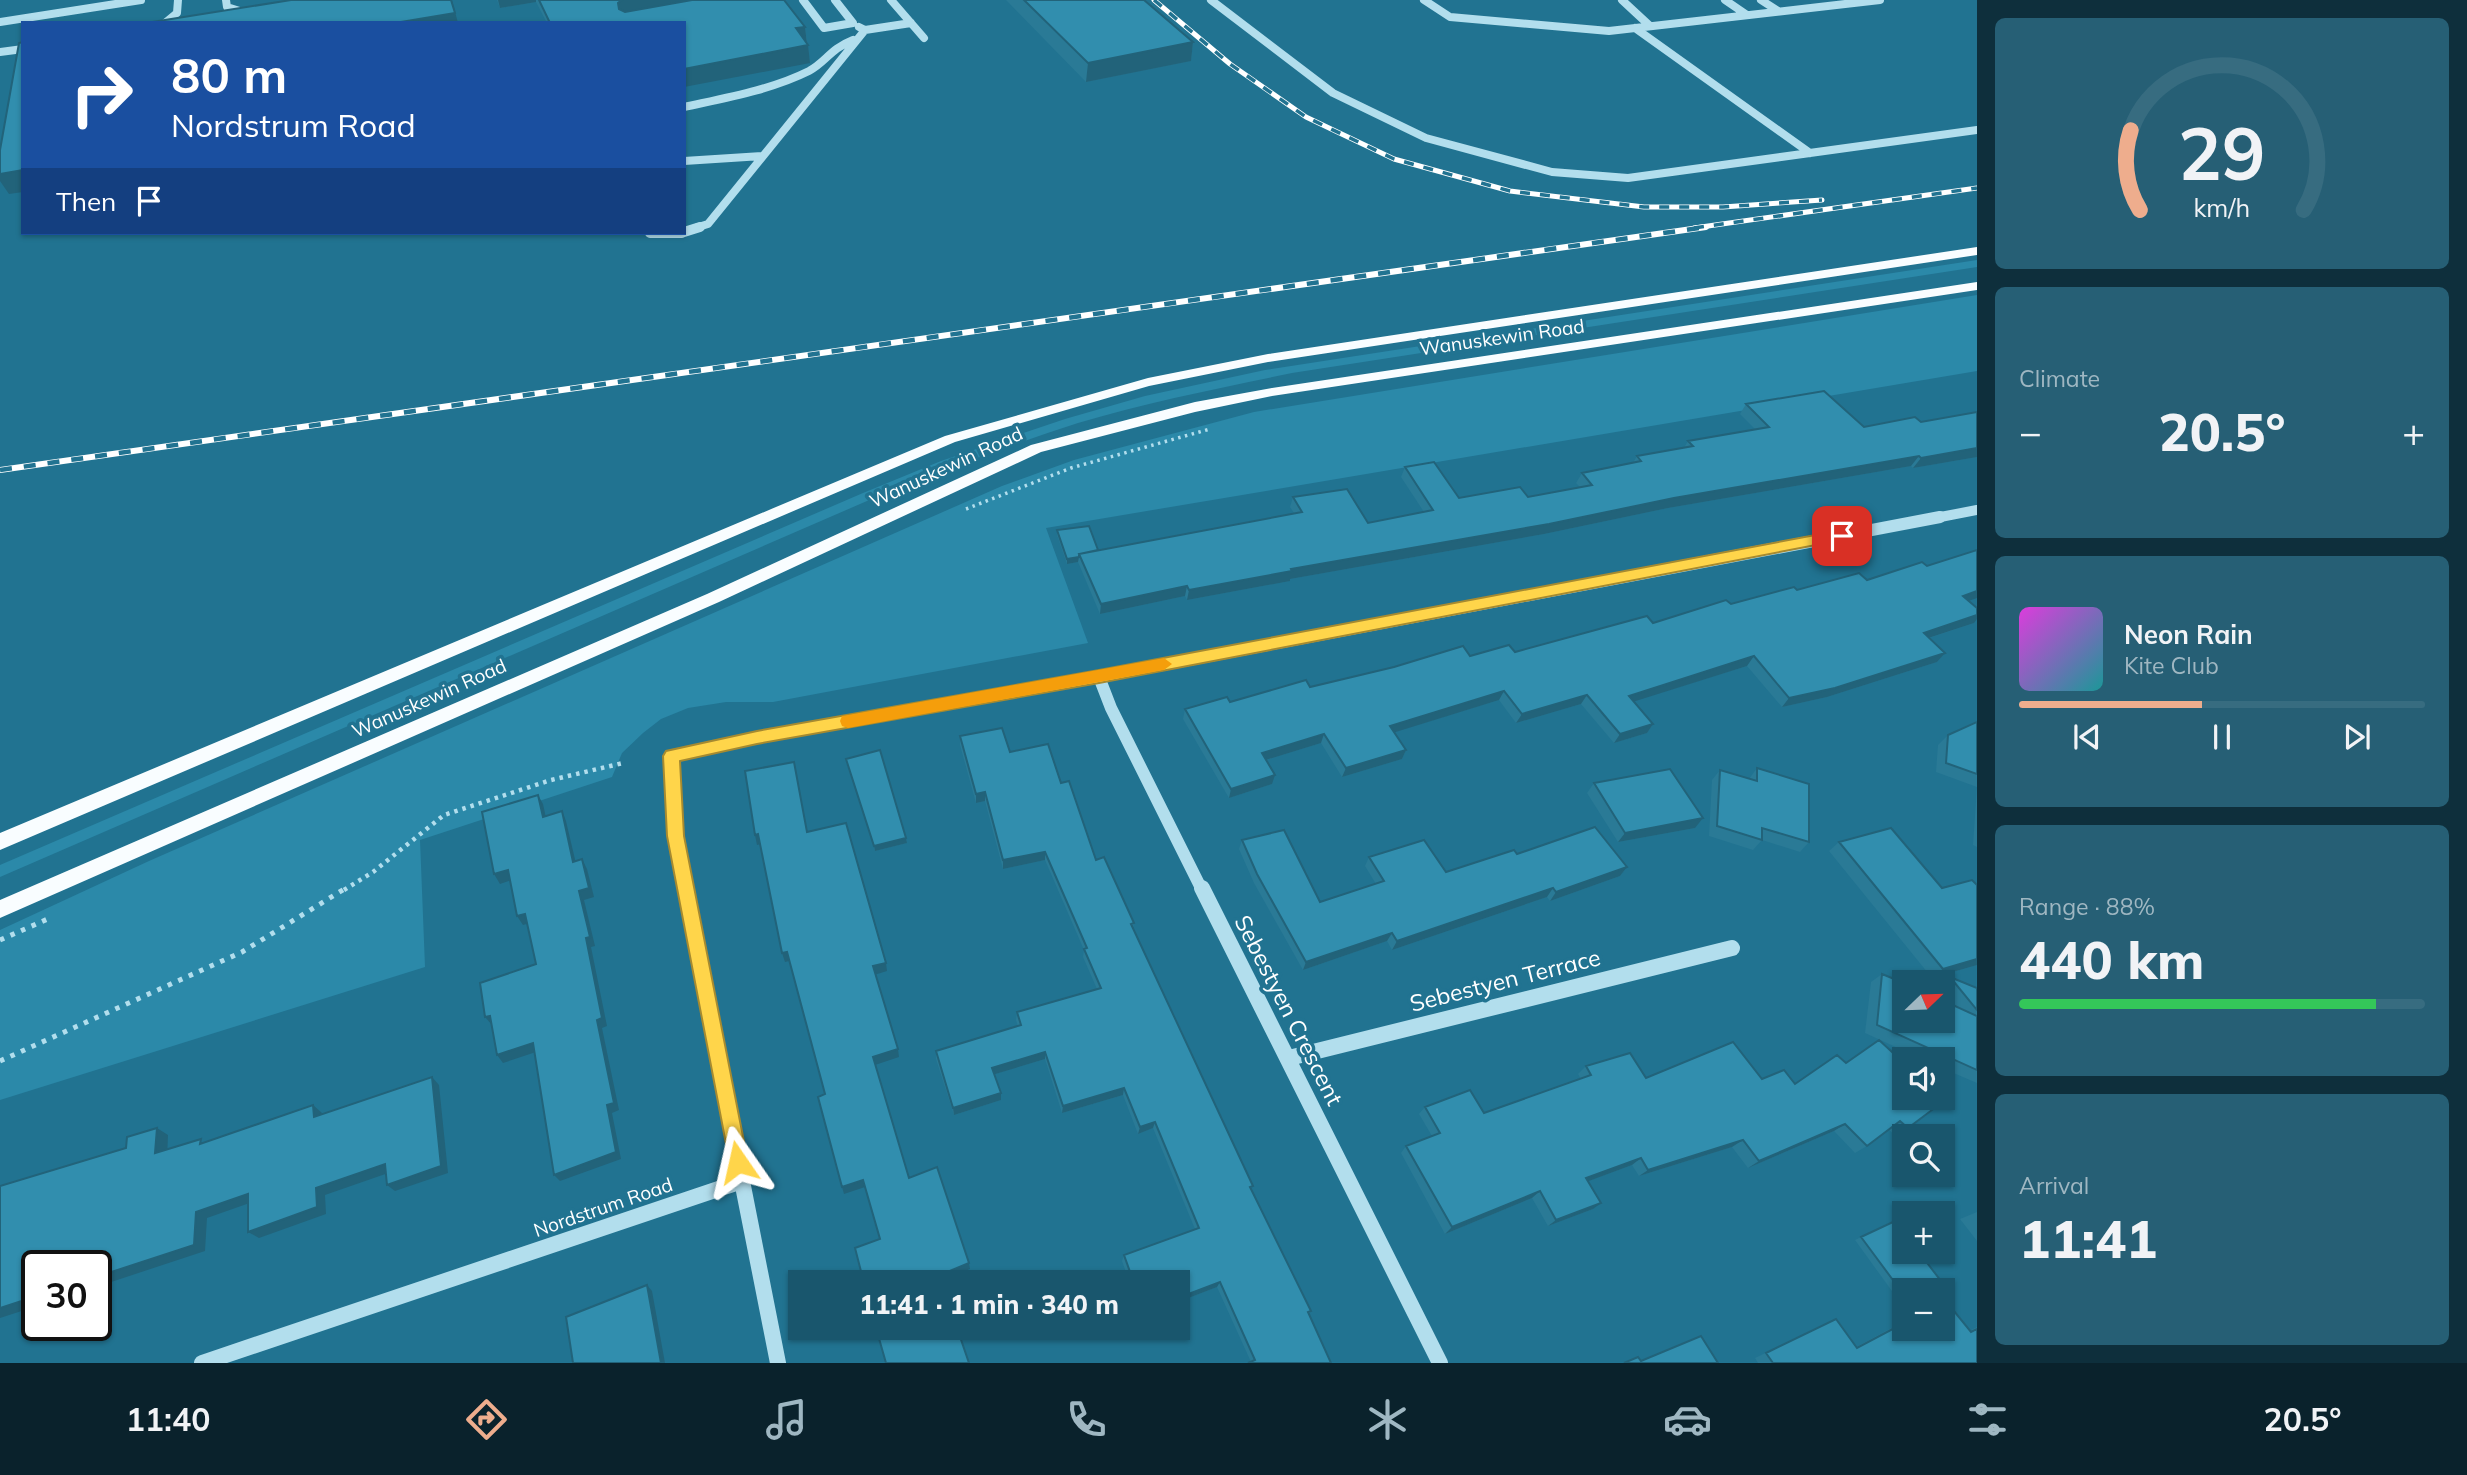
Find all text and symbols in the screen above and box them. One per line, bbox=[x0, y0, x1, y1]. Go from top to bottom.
text: 80 m bbox=[171, 44, 287, 105]
icon: right bbox=[56, 49, 147, 140]
text: Nordstrum Road bbox=[171, 105, 416, 145]
text: 29 bbox=[2178, 107, 2266, 198]
icon: arrive bbox=[130, 182, 168, 220]
text: Then bbox=[56, 185, 116, 218]
text: km/h bbox=[2194, 191, 2250, 222]
street label: Wanuskewin Road bbox=[1418, 314, 1586, 360]
text: Climate bbox=[2019, 364, 2100, 393]
text: 20.5° bbox=[2158, 399, 2286, 464]
text: − bbox=[2019, 408, 2042, 456]
text: + bbox=[2402, 408, 2425, 456]
street label: Wanuskewin Road bbox=[866, 421, 1026, 513]
pin bbox=[1812, 506, 1872, 566]
icon: arrive bbox=[1823, 517, 1861, 555]
text: Neon Rain bbox=[2124, 618, 2253, 651]
text: Kite Club bbox=[2124, 651, 2219, 680]
street label: Wanuskewin Road bbox=[348, 653, 510, 743]
icon: previous bbox=[2068, 718, 2106, 756]
icon: pause bbox=[2203, 718, 2241, 756]
icon: next bbox=[2338, 718, 2376, 756]
text: Range · 88% bbox=[2019, 892, 2155, 921]
street label: Sebestyen Crescent bbox=[1228, 910, 1350, 1110]
text: 440 km bbox=[2019, 927, 2204, 992]
street label: Sebestyen Terrace bbox=[1407, 942, 1603, 1018]
north arrow bbox=[1892, 970, 1955, 1032]
map controls bbox=[1892, 970, 1955, 1341]
button: sound bbox=[1892, 1047, 1955, 1110]
button: search bbox=[1892, 1124, 1955, 1187]
position arrow bbox=[701, 1125, 775, 1199]
text: Arrival bbox=[2019, 1171, 2089, 1200]
street label: Nordstrum Road bbox=[530, 1172, 676, 1242]
button: + bbox=[1892, 1201, 1955, 1264]
text: 11:41 bbox=[2019, 1206, 2157, 1271]
speed limit sign: 30 bbox=[21, 1250, 112, 1341]
button: − bbox=[1892, 1278, 1955, 1341]
text: 11:41 · 1 min · 340 m bbox=[859, 1288, 1119, 1321]
icon: directions bbox=[462, 1395, 511, 1444]
icon: music bbox=[762, 1395, 811, 1444]
icon: phone bbox=[1062, 1395, 1111, 1444]
icon: climate bbox=[1363, 1395, 1412, 1444]
icon: car bbox=[1663, 1395, 1712, 1444]
icon: filters bbox=[1963, 1395, 2012, 1444]
text: 11:40 bbox=[126, 1399, 210, 1439]
text: 20.5° bbox=[2264, 1399, 2341, 1439]

